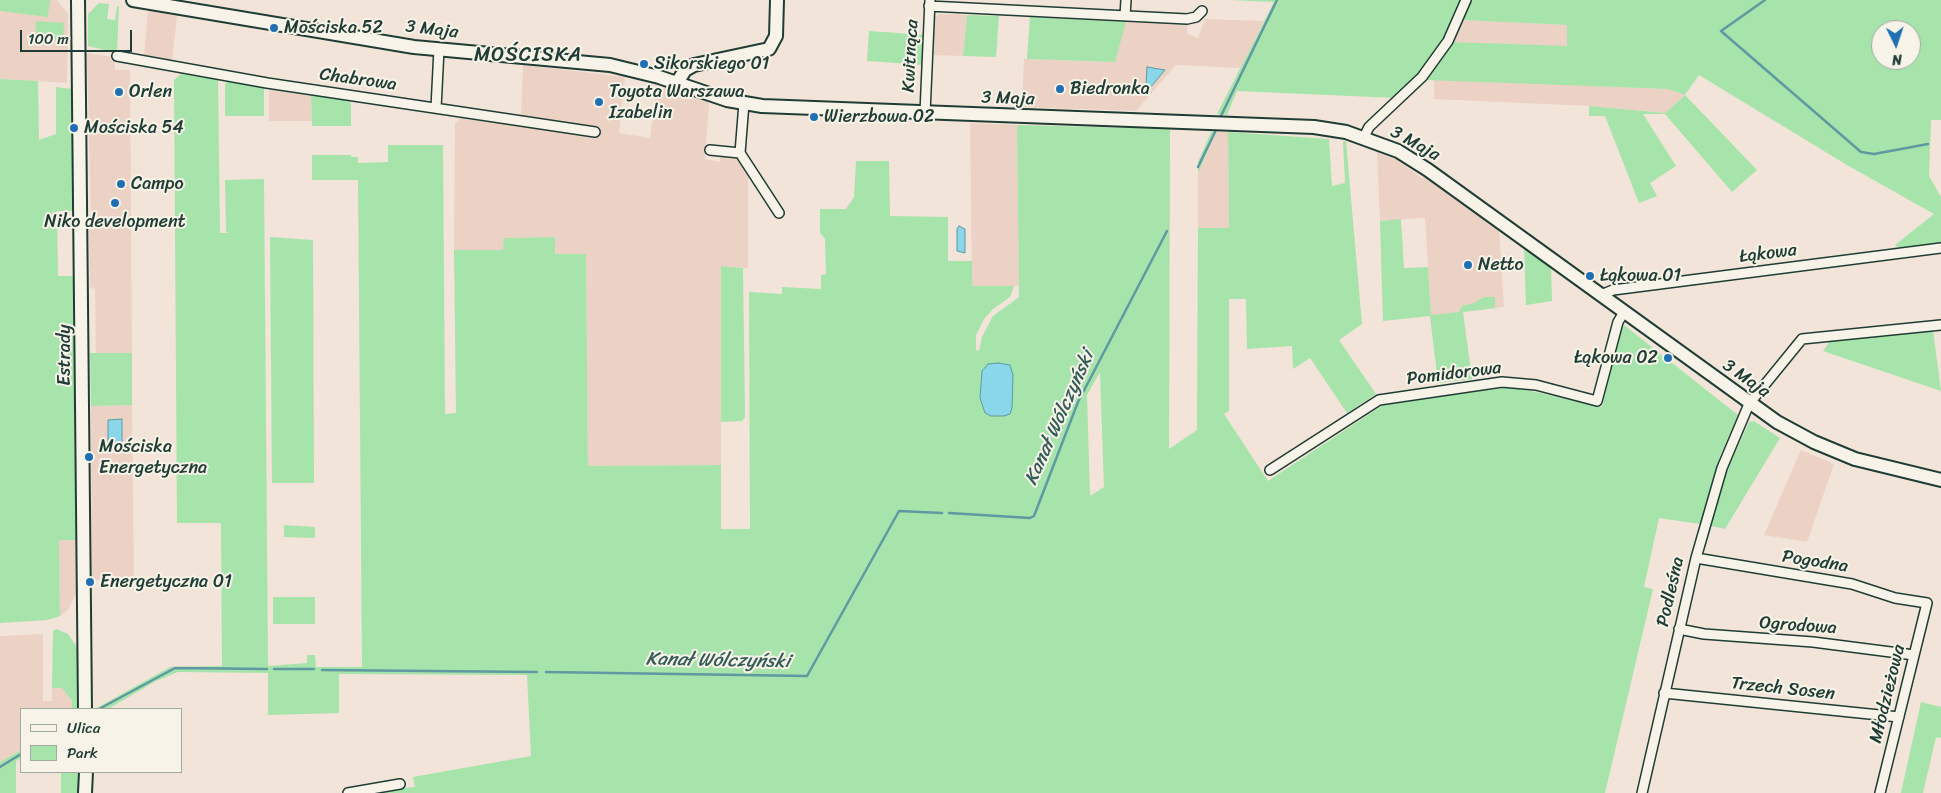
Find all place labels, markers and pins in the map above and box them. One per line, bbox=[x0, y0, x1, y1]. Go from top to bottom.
place label: Mościska 52 bbox=[284, 17, 383, 39]
marker: Mościska 52 bbox=[268, 22, 280, 34]
place label: Sikorskiego 01 bbox=[654, 53, 770, 75]
marker: Sikorskiego 01 bbox=[638, 58, 650, 70]
place label: Biedronka bbox=[1070, 78, 1150, 100]
place label: Orlen bbox=[129, 81, 172, 103]
place label: Toyota Warszawa Izabelin bbox=[609, 81, 744, 124]
marker: Biedronka bbox=[1054, 83, 1066, 95]
marker: Orlen bbox=[113, 86, 125, 98]
marker: Toyota Warszawa Izabelin bbox=[593, 96, 605, 108]
place label: Wierzbowa 02 bbox=[824, 106, 934, 128]
marker: Wierzbowa 02 bbox=[808, 111, 820, 123]
place label: Mościska 54 bbox=[84, 117, 184, 139]
marker: Mościska 54 bbox=[68, 122, 80, 134]
place label: Campo bbox=[131, 173, 184, 195]
marker: Campo bbox=[115, 178, 127, 190]
marker: Niko development bbox=[109, 197, 121, 209]
place label: Niko development bbox=[44, 211, 186, 233]
place label: Netto bbox=[1478, 254, 1524, 276]
marker: Netto bbox=[1462, 259, 1474, 271]
place label: Łąkowa 01 bbox=[1600, 265, 1681, 287]
marker: Łąkowa 01 bbox=[1584, 270, 1596, 282]
place label: Łąkowa 02 bbox=[1574, 347, 1658, 369]
marker: Łąkowa 02 bbox=[1662, 352, 1674, 364]
place label: Mościska Energetyczna bbox=[99, 436, 207, 478]
marker: Mościska Energetyczna bbox=[83, 451, 95, 463]
place label: Energetyczna 01 bbox=[100, 571, 232, 593]
marker: Energetyczna 01 bbox=[84, 576, 96, 588]

